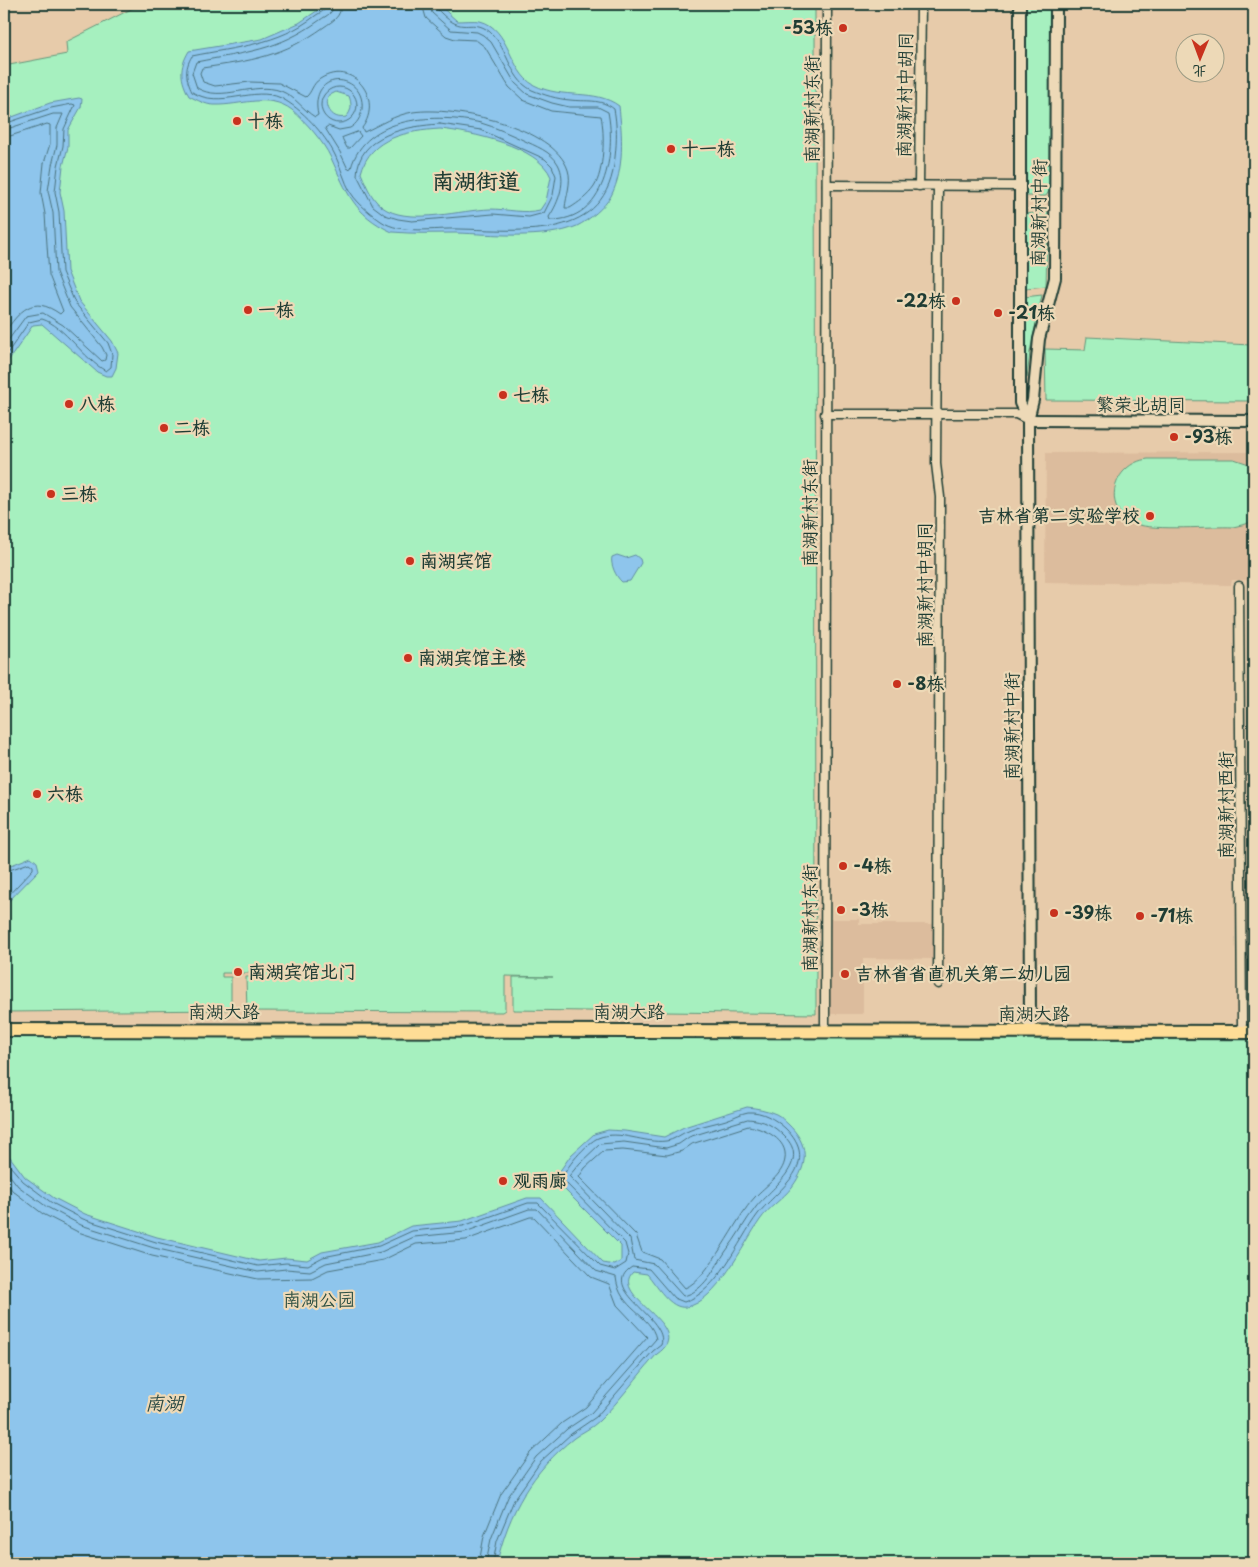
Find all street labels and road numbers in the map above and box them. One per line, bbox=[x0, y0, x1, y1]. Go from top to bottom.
street label: 南湖新村中胡同 bbox=[889, 32, 918, 158]
street label: 南湖新村东街 bbox=[797, 55, 824, 163]
street label: 南湖新村中街 bbox=[1023, 159, 1052, 267]
street label: 繁荣北胡同 bbox=[1096, 390, 1186, 417]
street label: 南湖新村东街 bbox=[795, 459, 822, 567]
street label: 南湖新村中胡同 bbox=[910, 522, 937, 648]
street label: 南湖新村中街 bbox=[997, 672, 1024, 780]
street label: 南湖新村西街 bbox=[1211, 751, 1238, 859]
street label: 南湖新村东街 bbox=[795, 864, 822, 972]
street label: 南湖大路 bbox=[188, 997, 260, 1024]
street label: 南湖大路 bbox=[593, 997, 665, 1024]
street label: 南湖大路 bbox=[998, 999, 1070, 1026]

